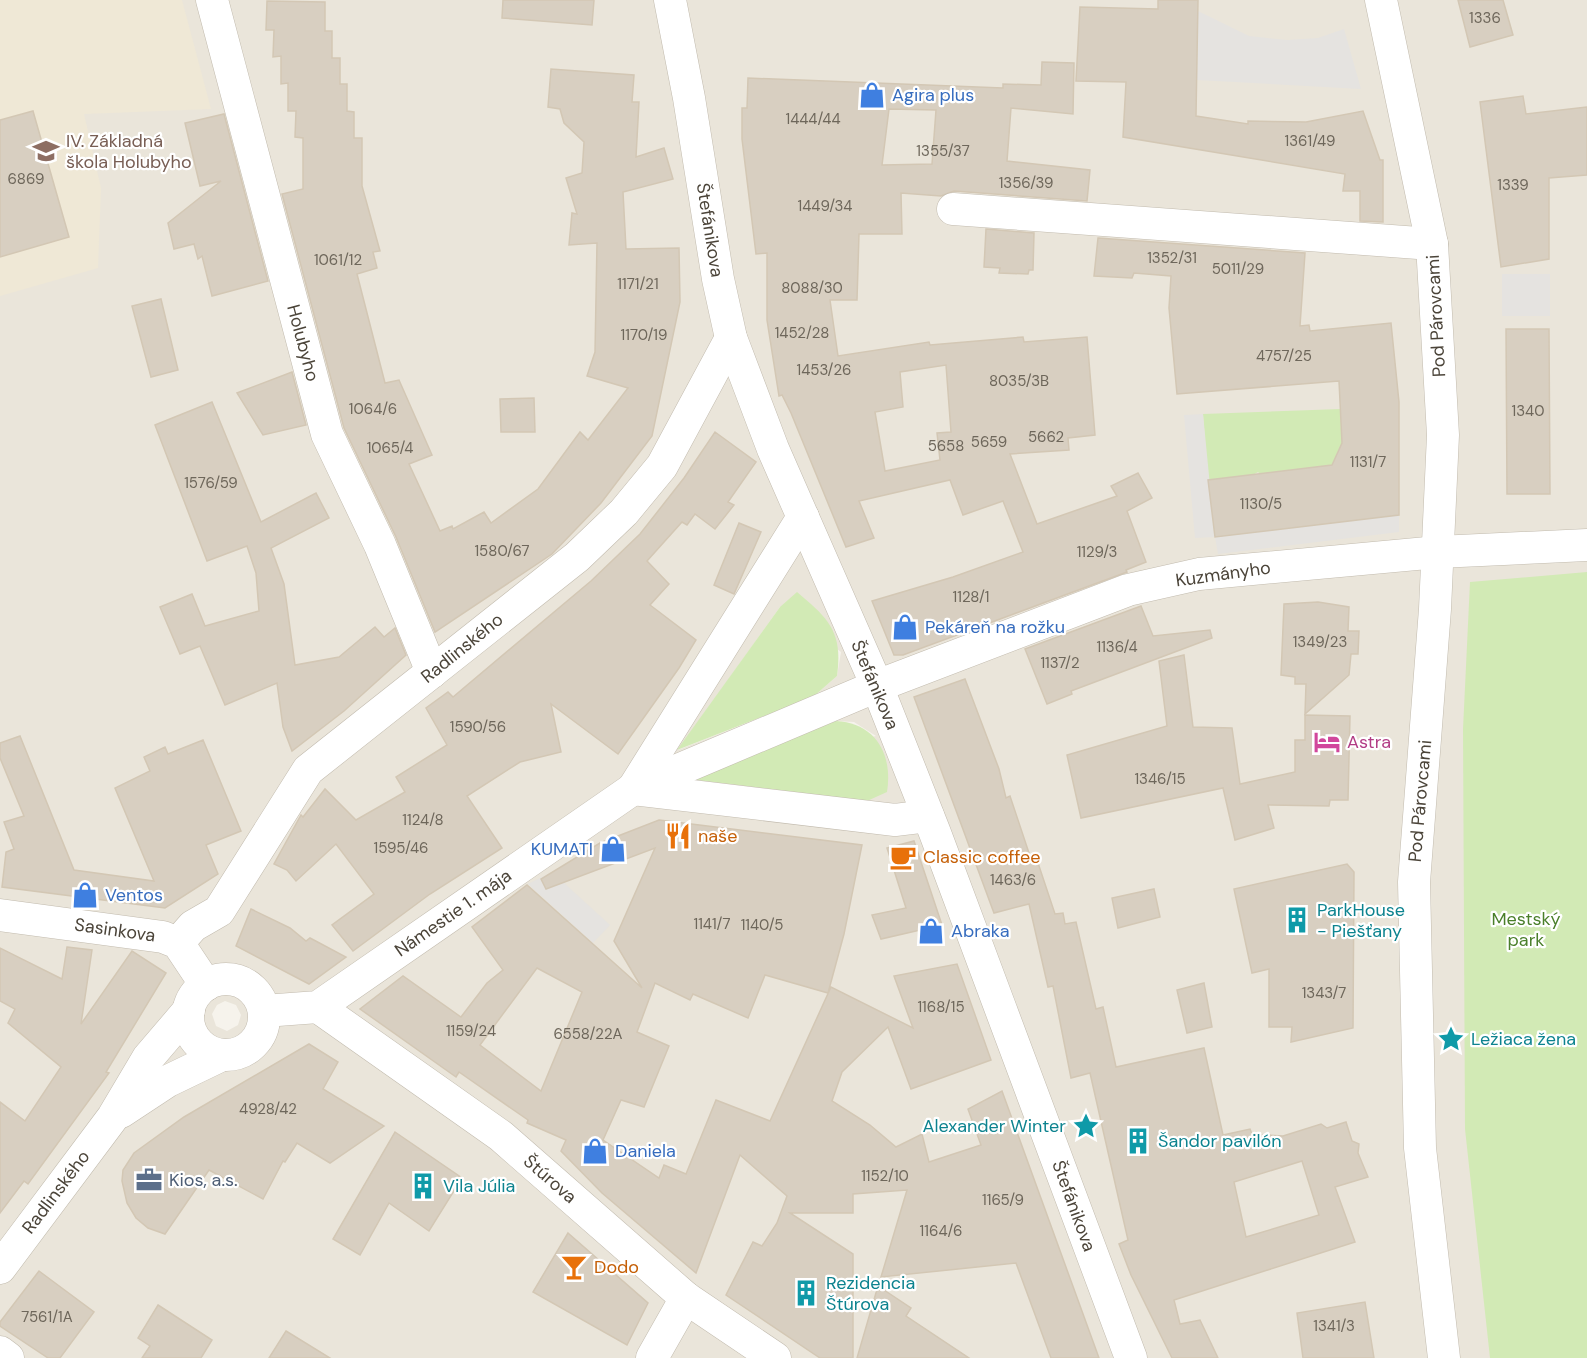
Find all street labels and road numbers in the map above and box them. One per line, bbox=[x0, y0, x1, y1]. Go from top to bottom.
street label: Štefánikova bbox=[691, 181, 729, 279]
street label: Pod Párovcami bbox=[1421, 254, 1451, 378]
street label: Holubyho bbox=[281, 302, 325, 384]
street label: Kuzmányho bbox=[1174, 555, 1272, 593]
street label: Radlinského bbox=[416, 608, 508, 688]
street label: Štefánikova bbox=[845, 637, 905, 733]
street label: Pod Párovcami bbox=[1403, 739, 1437, 863]
street label: Námestie 1. mája bbox=[390, 864, 516, 962]
street label: Sasinkova bbox=[73, 912, 157, 948]
street label: Radlinského bbox=[17, 1145, 95, 1239]
street label: Štúrova bbox=[518, 1149, 582, 1209]
street label: Štefánikova bbox=[1046, 1157, 1102, 1255]

